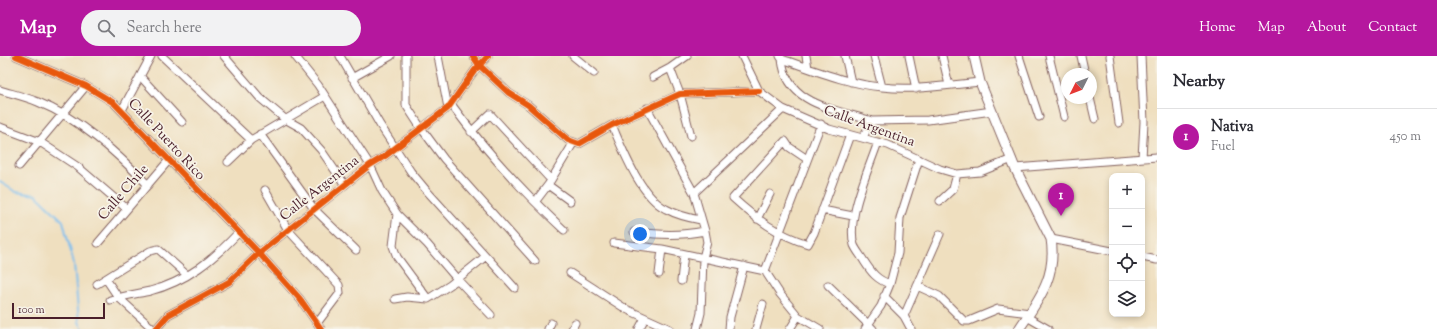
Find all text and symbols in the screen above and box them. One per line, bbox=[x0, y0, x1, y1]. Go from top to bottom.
search box bbox=[81, 10, 361, 46]
text: Map bbox=[20, 15, 57, 42]
icon: search bbox=[95, 17, 117, 39]
text: Search here bbox=[127, 18, 202, 39]
text: Home bbox=[1199, 18, 1236, 38]
text: Map bbox=[1258, 18, 1285, 38]
text: About bbox=[1307, 18, 1346, 38]
text: Contact bbox=[1368, 18, 1417, 38]
north arrow bbox=[1061, 68, 1097, 104]
text: Nearby bbox=[1173, 70, 1225, 94]
street label: Calle Puerto Rico bbox=[123, 95, 210, 186]
street label: Calle Argentina bbox=[820, 101, 918, 153]
text: Nativa bbox=[1211, 117, 1254, 138]
text: 1 bbox=[1184, 128, 1188, 146]
text: 450 m bbox=[1390, 128, 1421, 146]
text: Fuel bbox=[1211, 138, 1235, 156]
street label: Calle Argentina bbox=[276, 151, 364, 226]
street label: Calle Chile bbox=[94, 161, 154, 225]
map controls bbox=[1109, 173, 1145, 317]
button: + bbox=[1109, 173, 1145, 209]
pin: 1 bbox=[1048, 183, 1074, 216]
button: − bbox=[1109, 209, 1145, 245]
your location bbox=[630, 224, 650, 244]
button: locate bbox=[1109, 245, 1145, 281]
button: layers bbox=[1109, 281, 1145, 317]
scale bar bbox=[12, 301, 105, 320]
text: 100 m bbox=[18, 302, 45, 318]

